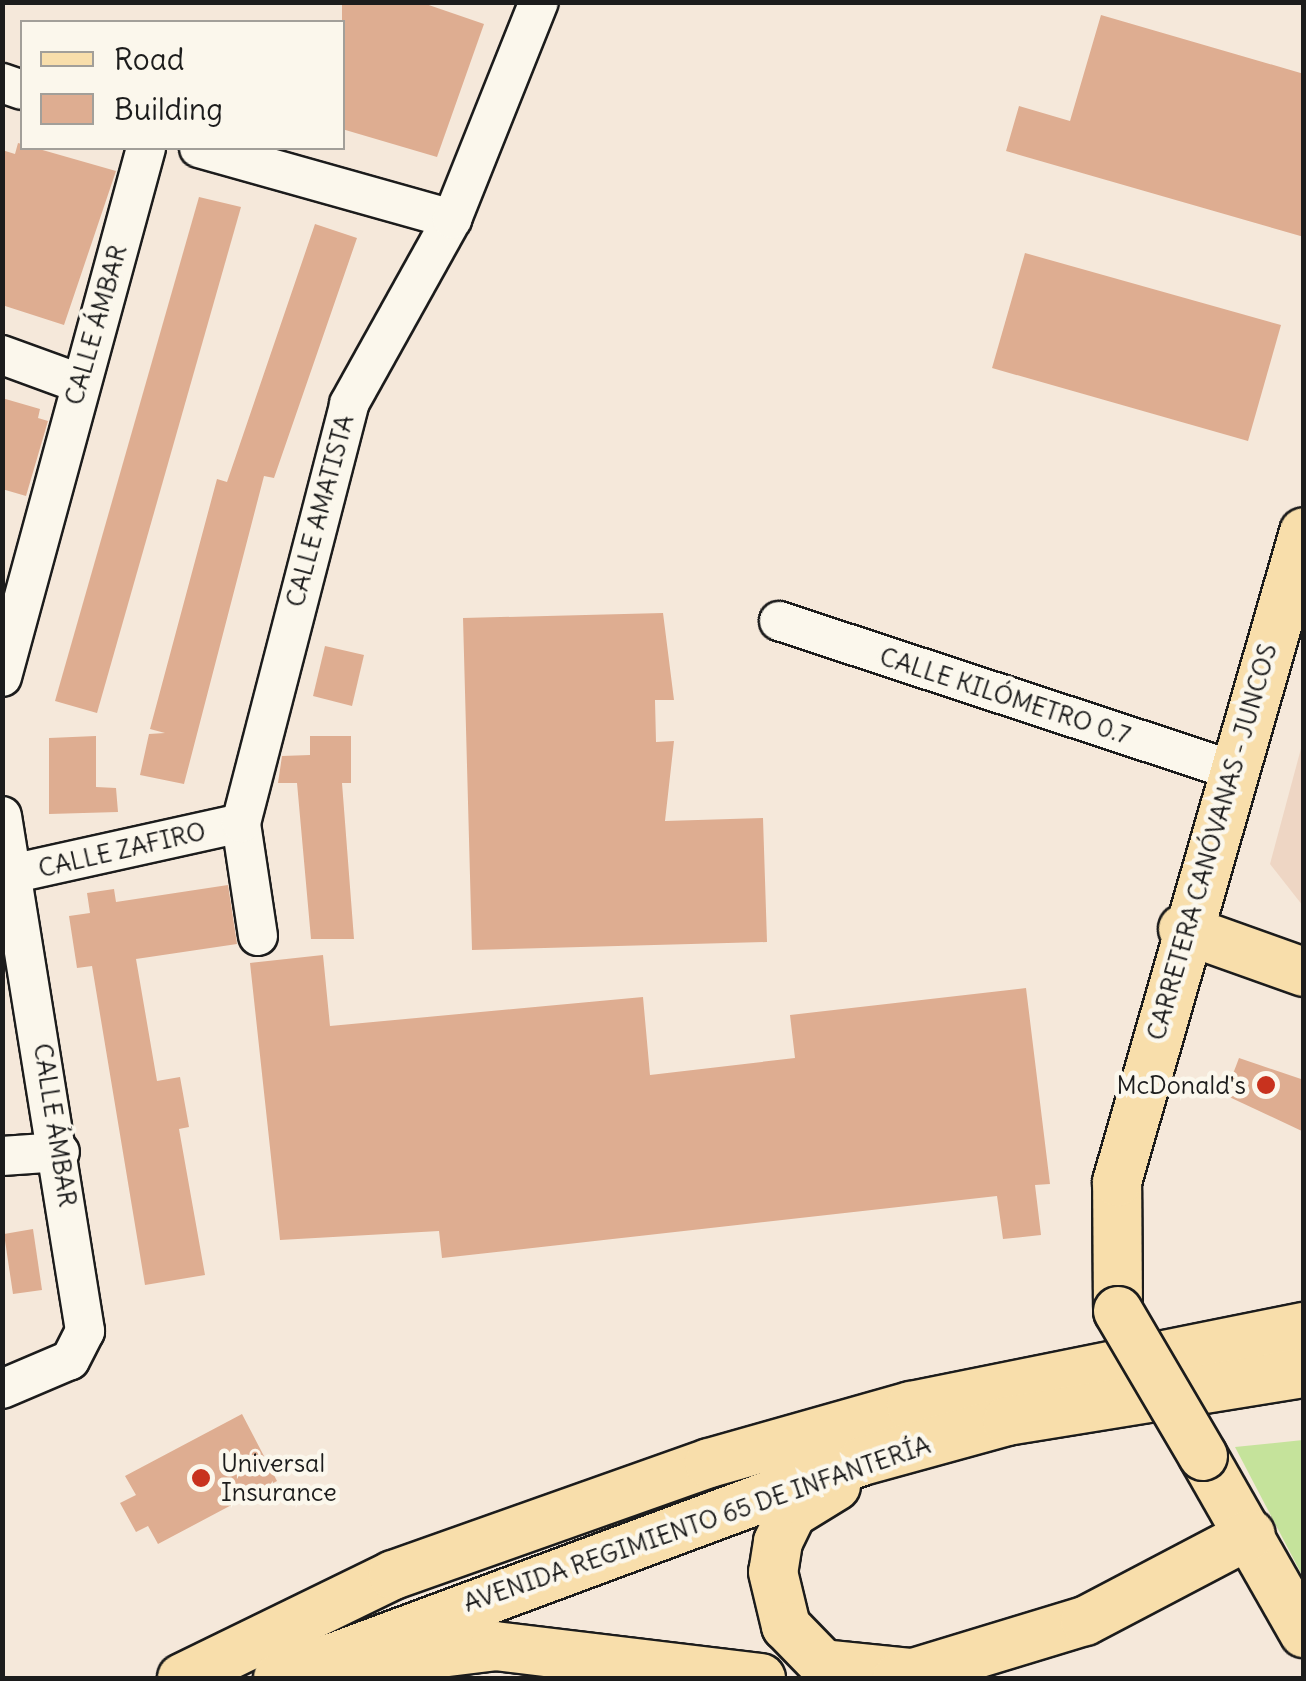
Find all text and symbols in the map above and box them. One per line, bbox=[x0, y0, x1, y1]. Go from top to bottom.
legend bbox=[20, 20, 345, 150]
text: Road bbox=[114, 40, 184, 78]
text: Building bbox=[114, 90, 223, 128]
street label: CALLE ÁMBAR bbox=[59, 242, 133, 408]
street label: CALLE AMATISTA bbox=[280, 412, 360, 610]
street label: CARRETERA CANÓVANAS - JUNCOS bbox=[1141, 640, 1283, 1044]
street label: CALLE KILÓMETRO 0.7 bbox=[876, 641, 1134, 751]
street label: CALLE ZAFIRO bbox=[35, 816, 209, 884]
street label: CALLE ÁMBAR bbox=[27, 1041, 83, 1209]
place label: McDonald's bbox=[1117, 1070, 1246, 1100]
marker: McDonald's bbox=[1255, 1074, 1277, 1096]
street label: AVENIDA REGIMIENTO 65 DE INFANTERÍA bbox=[460, 1430, 934, 1618]
place label: Universal Insurance bbox=[221, 1449, 337, 1508]
marker: Universal Insurance bbox=[190, 1467, 212, 1489]

